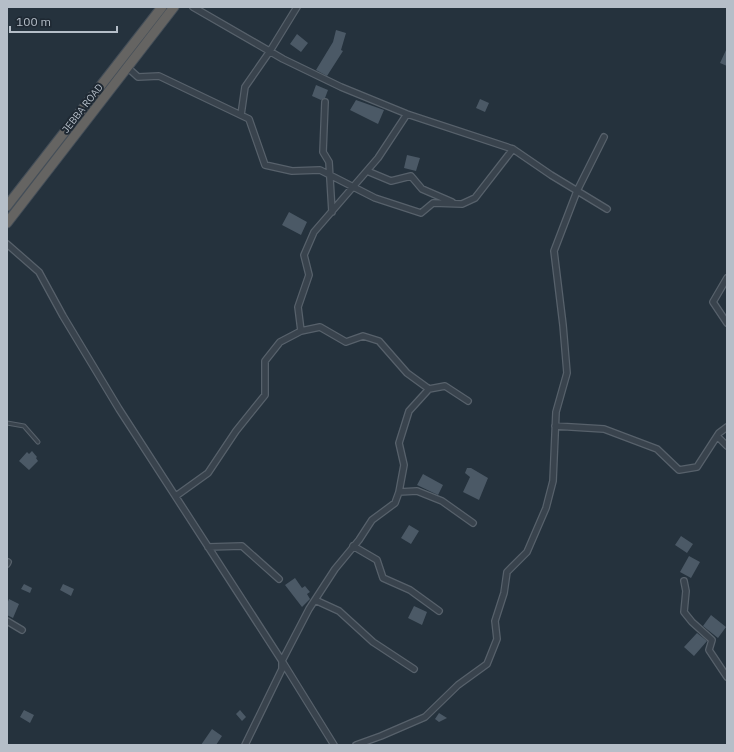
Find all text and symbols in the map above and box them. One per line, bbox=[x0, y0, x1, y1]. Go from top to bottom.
scale bar bbox=[10, 8, 117, 34]
text: 100 m bbox=[16, 14, 51, 29]
street label: JEBBA ROAD bbox=[59, 81, 106, 136]

